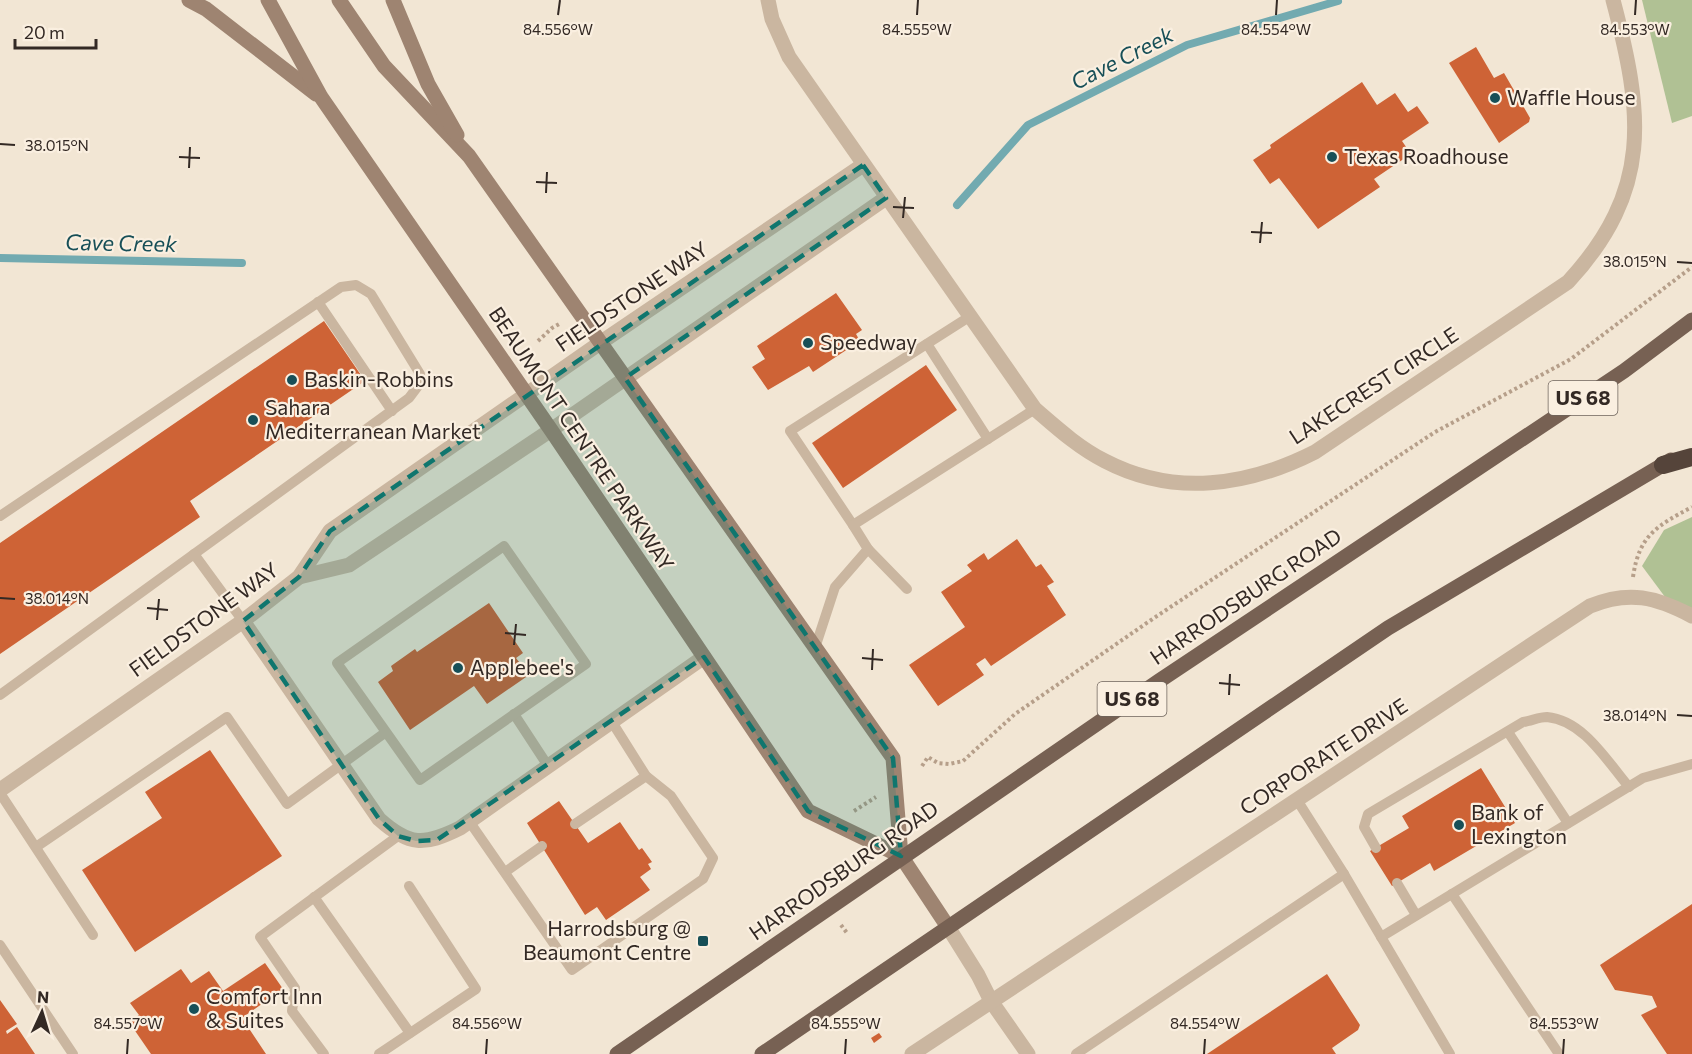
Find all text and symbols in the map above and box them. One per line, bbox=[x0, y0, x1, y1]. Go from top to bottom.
scale bar bbox=[15, 12, 96, 50]
text: 84.556°W bbox=[523, 20, 593, 38]
text: 84.555°W bbox=[882, 20, 952, 38]
water label: Cave Creek bbox=[1066, 20, 1179, 95]
text: 84.554°W bbox=[1241, 20, 1311, 38]
text: 84.553°W bbox=[1600, 20, 1670, 38]
text: 20 m bbox=[24, 21, 65, 43]
place label: Waffle House bbox=[1507, 84, 1636, 109]
marker: Waffle House bbox=[1488, 91, 1502, 105]
text: 38.015°N bbox=[25, 136, 89, 154]
place label: Texas Roadhouse bbox=[1344, 143, 1509, 168]
marker: Texas Roadhouse bbox=[1325, 150, 1339, 164]
water label: Cave Creek bbox=[65, 228, 178, 257]
street label: FIELDSTONE WAY bbox=[550, 235, 712, 356]
text: 38.015°N bbox=[1603, 252, 1667, 270]
street label: BEAUMONT CENTRE PARKWAY bbox=[484, 302, 680, 575]
street label: LAKECREST CIRCLE bbox=[1284, 321, 1462, 449]
place label: Speedway bbox=[820, 329, 917, 354]
marker: Speedway bbox=[801, 336, 815, 350]
place label: Baskin-Robbins bbox=[304, 366, 454, 391]
marker: Baskin-Robbins bbox=[285, 373, 299, 387]
road number: US 68 bbox=[1548, 381, 1618, 415]
place label: Sahara Mediterranean Market bbox=[265, 394, 481, 443]
marker: Sahara Mediterranean Market bbox=[246, 413, 260, 427]
street label: HARRODSBURG ROAD bbox=[1145, 522, 1346, 669]
street label: FIELDSTONE WAY bbox=[124, 556, 283, 681]
text: 38.014°N bbox=[25, 589, 89, 607]
place label: Applebee's bbox=[470, 654, 574, 679]
marker: Applebee's bbox=[451, 661, 465, 675]
road number: US 68 bbox=[1098, 682, 1166, 716]
street label: CORPORATE DRIVE bbox=[1235, 692, 1412, 819]
text: 38.014°N bbox=[1603, 706, 1667, 724]
street label: HARRODSBURG ROAD bbox=[744, 795, 943, 945]
place label: Bank of Lexington bbox=[1471, 799, 1567, 848]
marker: Bank of Lexington bbox=[1452, 818, 1466, 832]
place label: Harrodsburg @ Beaumont Centre bbox=[523, 915, 691, 964]
marker: Harrodsburg @ Beaumont Centre bbox=[696, 934, 710, 948]
north arrow bbox=[12, 982, 72, 1042]
place label: Comfort Inn & Suites bbox=[206, 983, 323, 1032]
text: N bbox=[36, 987, 50, 1006]
marker: Comfort Inn & Suites bbox=[187, 1002, 201, 1016]
text: 84.557°W bbox=[93, 1014, 163, 1032]
text: 84.556°W bbox=[452, 1014, 522, 1032]
text: 84.555°W bbox=[811, 1014, 881, 1032]
text: 84.554°W bbox=[1170, 1014, 1240, 1032]
text: 84.553°W bbox=[1529, 1014, 1599, 1032]

